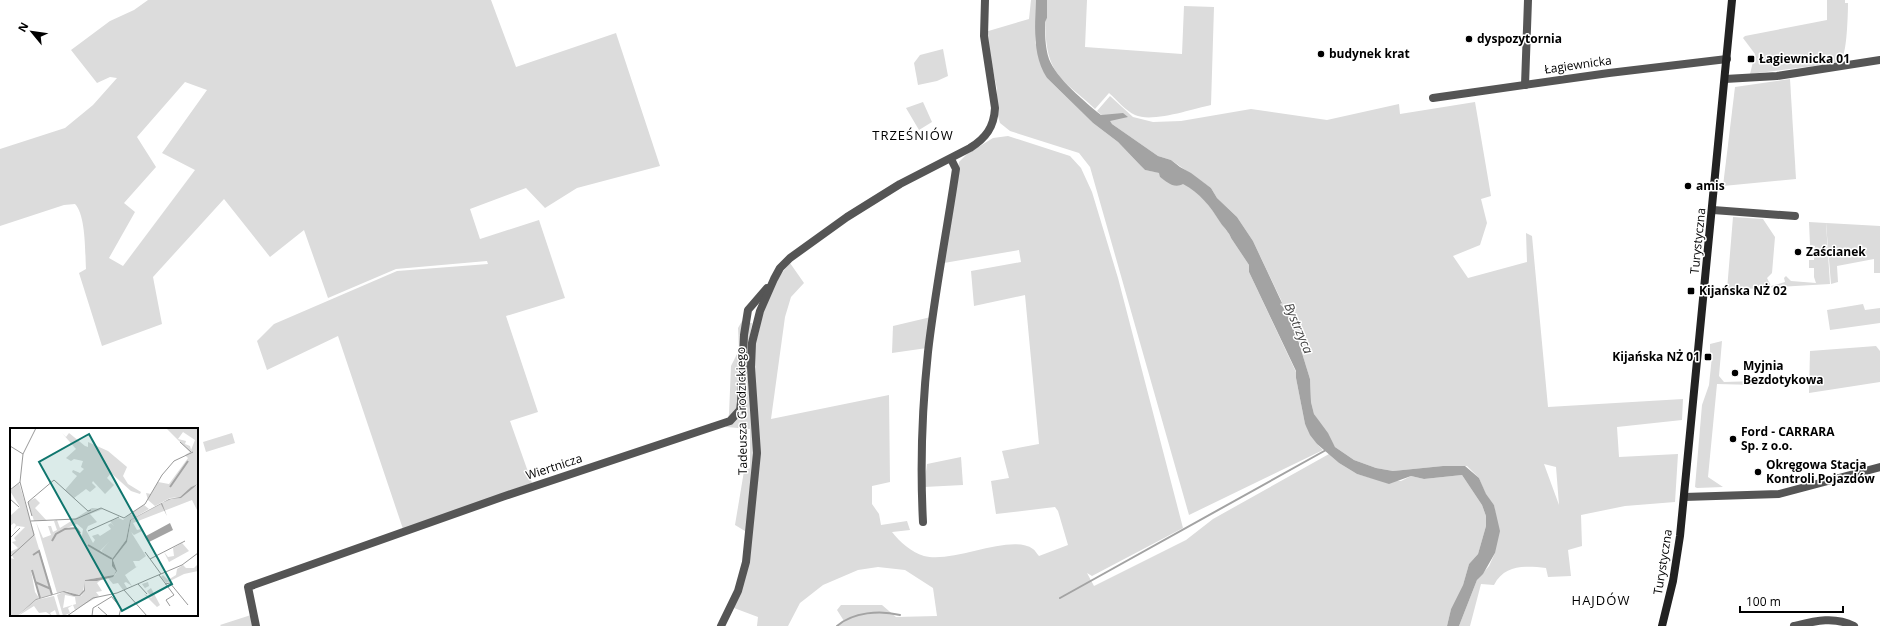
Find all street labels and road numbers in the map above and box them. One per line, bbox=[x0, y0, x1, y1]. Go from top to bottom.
street label: Łagiewnicka bbox=[1543, 51, 1613, 78]
street label: Turystyczna bbox=[1686, 207, 1709, 275]
street label: Tadeusza Grodzickiego bbox=[732, 347, 751, 475]
street label: Wiertnicza bbox=[523, 449, 584, 484]
street label: Turystyczna bbox=[1649, 528, 1676, 596]

